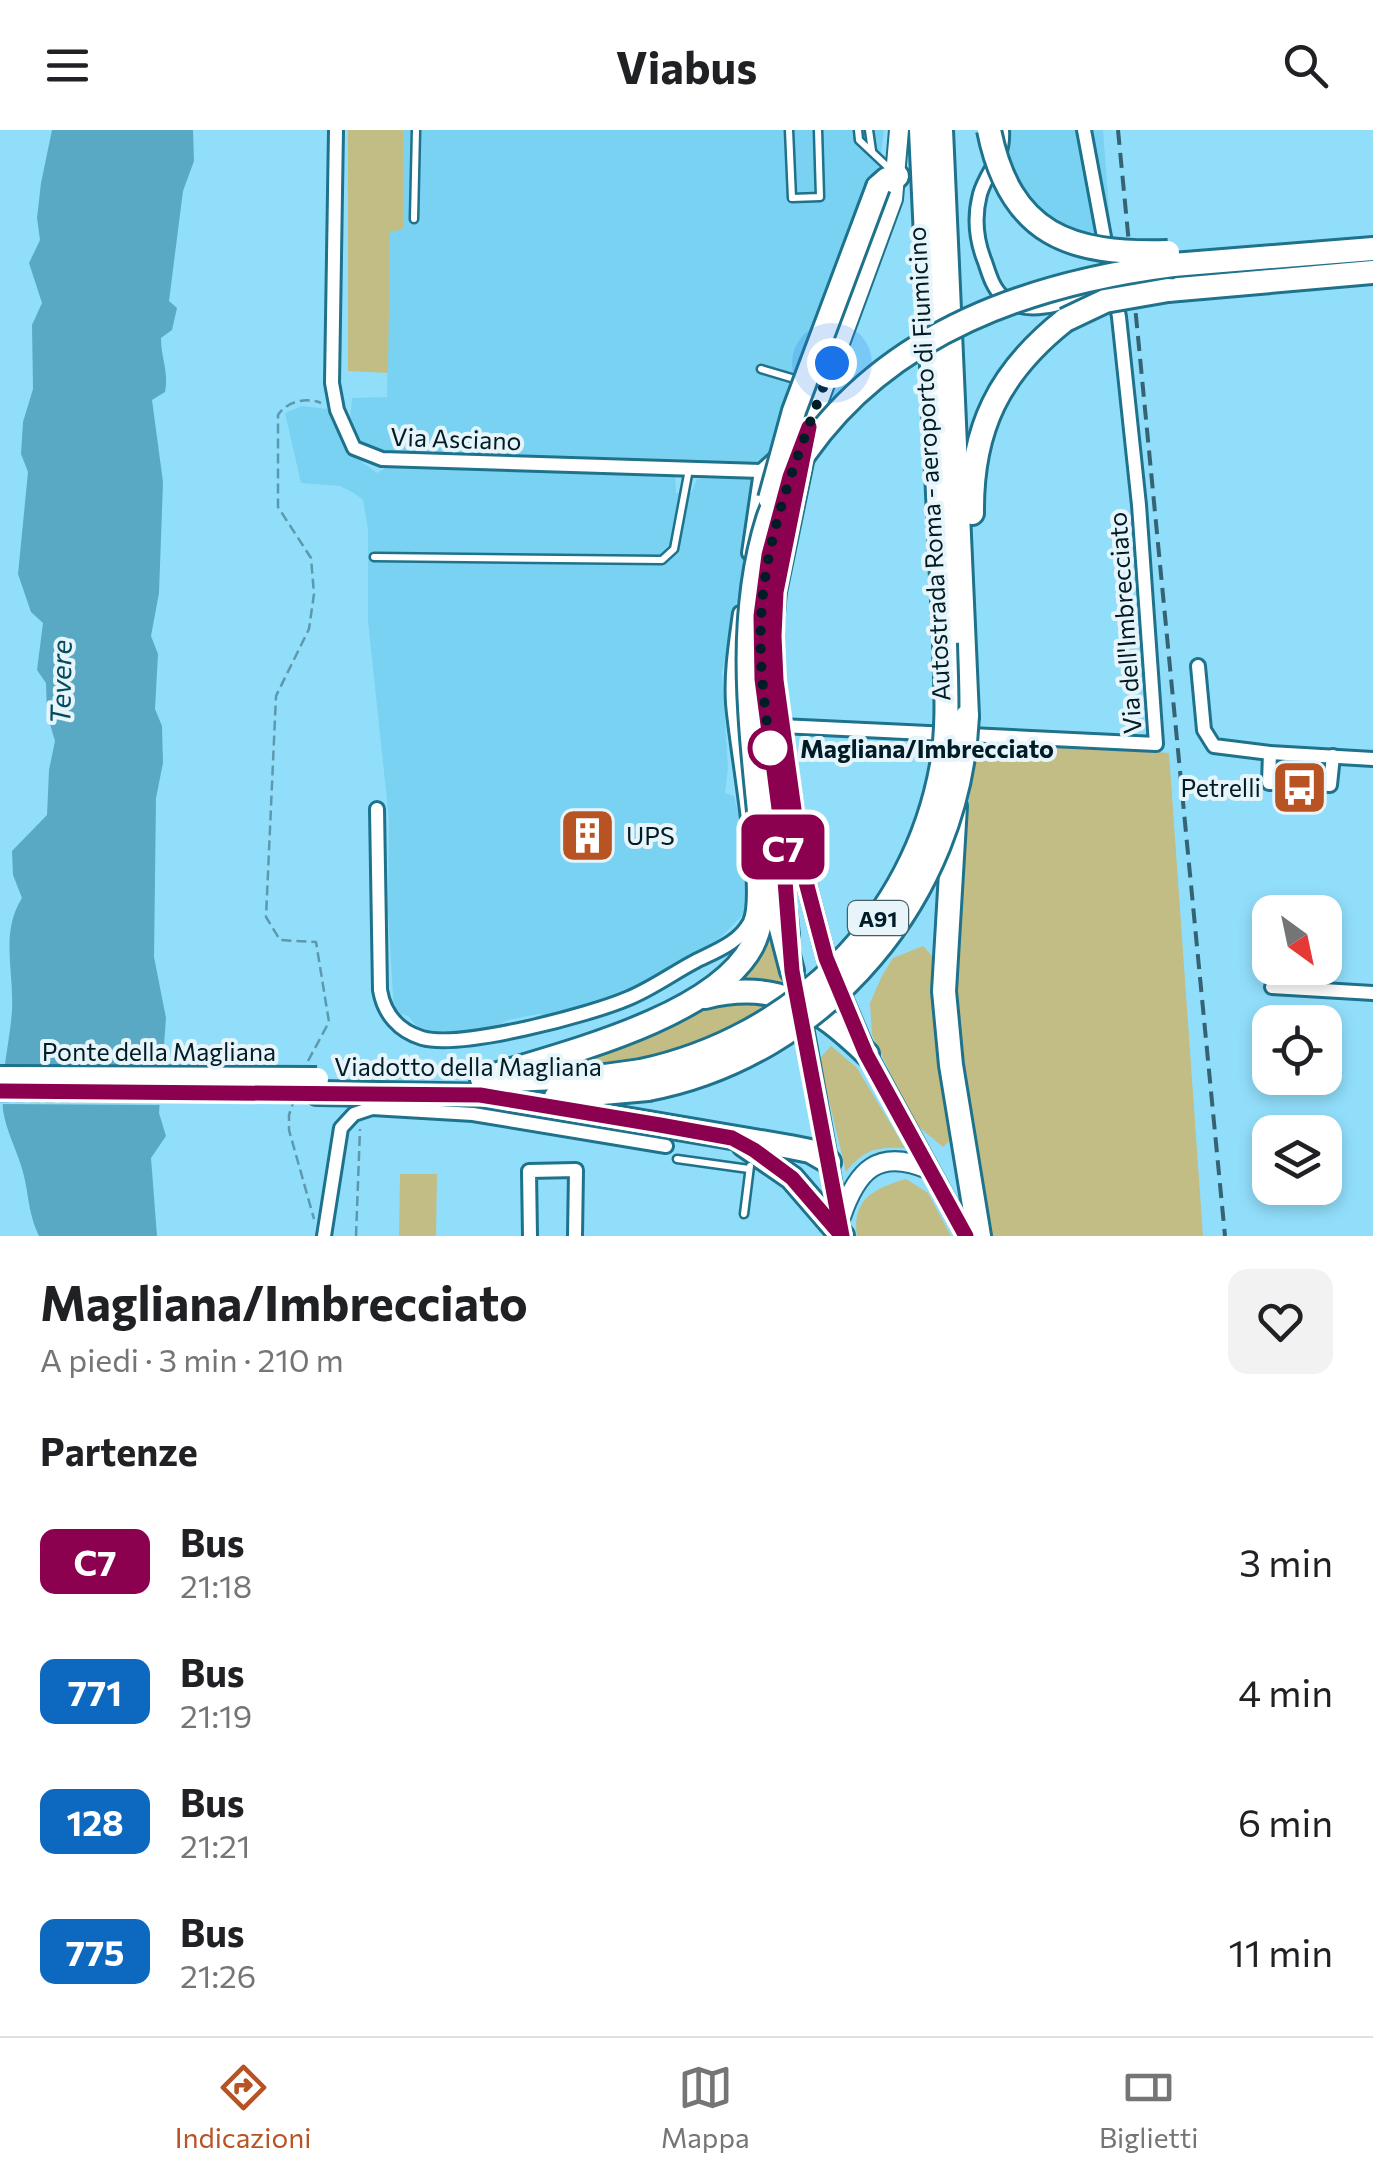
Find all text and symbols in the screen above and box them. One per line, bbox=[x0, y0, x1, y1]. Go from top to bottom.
icon: menu bbox=[40, 38, 95, 93]
text: Viabus bbox=[616, 38, 757, 93]
icon: search bbox=[1278, 38, 1333, 93]
street label: Autostrada Roma - aeroporto di Fiumicino bbox=[901, 226, 955, 702]
your location bbox=[807, 338, 857, 388]
street label: Via Asciano bbox=[390, 421, 522, 455]
street label: Via dell'Imbrecciato bbox=[1101, 511, 1147, 735]
water label: Tevere bbox=[42, 639, 78, 725]
marker: Magliana/Imbrecciato bbox=[749, 727, 791, 769]
place label: Magliana/Imbrecciato bbox=[800, 733, 1054, 763]
bus stop icon: Petrelli bbox=[1270, 757, 1330, 817]
place label: Petrelli bbox=[1181, 772, 1261, 802]
building icon: UPS bbox=[557, 805, 617, 865]
line badge: C7 bbox=[738, 814, 828, 880]
place label: UPS bbox=[626, 820, 675, 850]
text: C7 bbox=[761, 826, 805, 869]
north arrow bbox=[1252, 895, 1342, 985]
map controls bbox=[1252, 895, 1342, 1205]
road number: A91 bbox=[848, 901, 908, 935]
button: locate bbox=[1252, 1005, 1342, 1095]
street label: Ponte della Magliana bbox=[42, 1036, 276, 1066]
street label: Viadotto della Magliana bbox=[334, 1051, 602, 1081]
button: layers bbox=[1252, 1115, 1342, 1205]
button: heart bbox=[1228, 1269, 1333, 1374]
text: Magliana/Imbrecciato bbox=[40, 1272, 528, 1331]
text: A piedi · 3 min · 210 m bbox=[40, 1339, 344, 1379]
text: Partenze bbox=[40, 1427, 198, 1474]
text: Bus bbox=[180, 1518, 245, 1565]
text: 3 min bbox=[1239, 1538, 1333, 1585]
text: C7 bbox=[73, 1540, 117, 1583]
text: 21:18 bbox=[180, 1565, 252, 1605]
text: Bus bbox=[180, 1648, 245, 1695]
text: 4 min bbox=[1238, 1668, 1333, 1715]
text: 771 bbox=[68, 1670, 122, 1713]
text: 21:19 bbox=[180, 1695, 252, 1735]
text: Bus bbox=[180, 1778, 245, 1825]
text: 6 min bbox=[1238, 1798, 1333, 1845]
text: 128 bbox=[66, 1800, 124, 1843]
text: 21:21 bbox=[180, 1825, 250, 1865]
text: Bus bbox=[180, 1908, 245, 1955]
text: 11 min bbox=[1229, 1928, 1333, 1975]
text: 775 bbox=[66, 1930, 124, 1973]
text: 21:26 bbox=[180, 1955, 256, 1995]
tab: Indicazioni bbox=[175, 2060, 311, 2154]
tab: Mappa bbox=[661, 2060, 750, 2154]
tab: Biglietti bbox=[1099, 2060, 1198, 2154]

